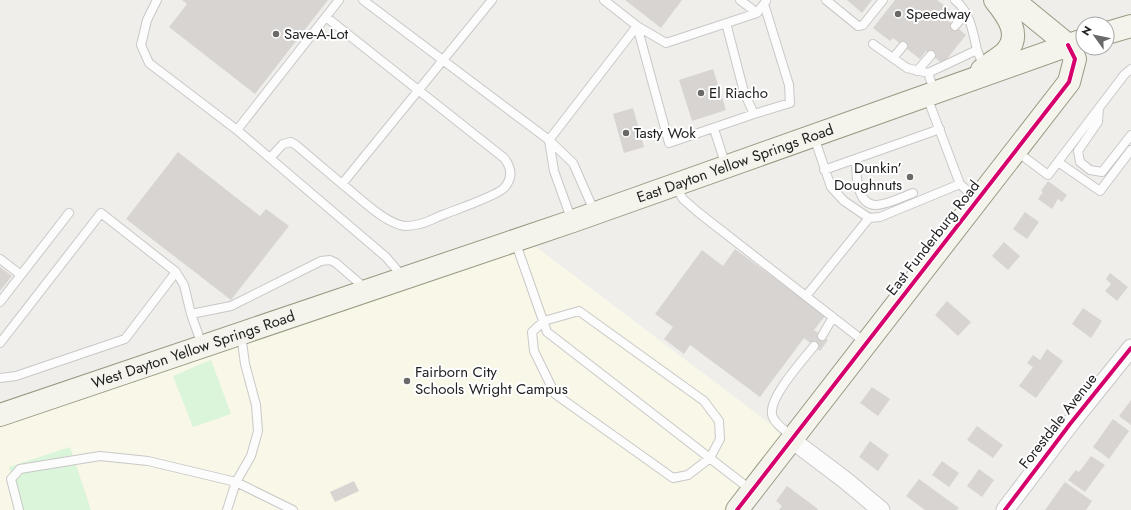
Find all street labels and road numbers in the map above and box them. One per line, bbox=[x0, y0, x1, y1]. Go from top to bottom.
street label: East Dayton Yellow Springs Road bbox=[634, 118, 837, 208]
street label: East Funderburg Road bbox=[881, 176, 985, 300]
street label: West Dayton Yellow Springs Road bbox=[89, 305, 298, 394]
street label: Forestdale Avenue bbox=[1014, 368, 1102, 473]

